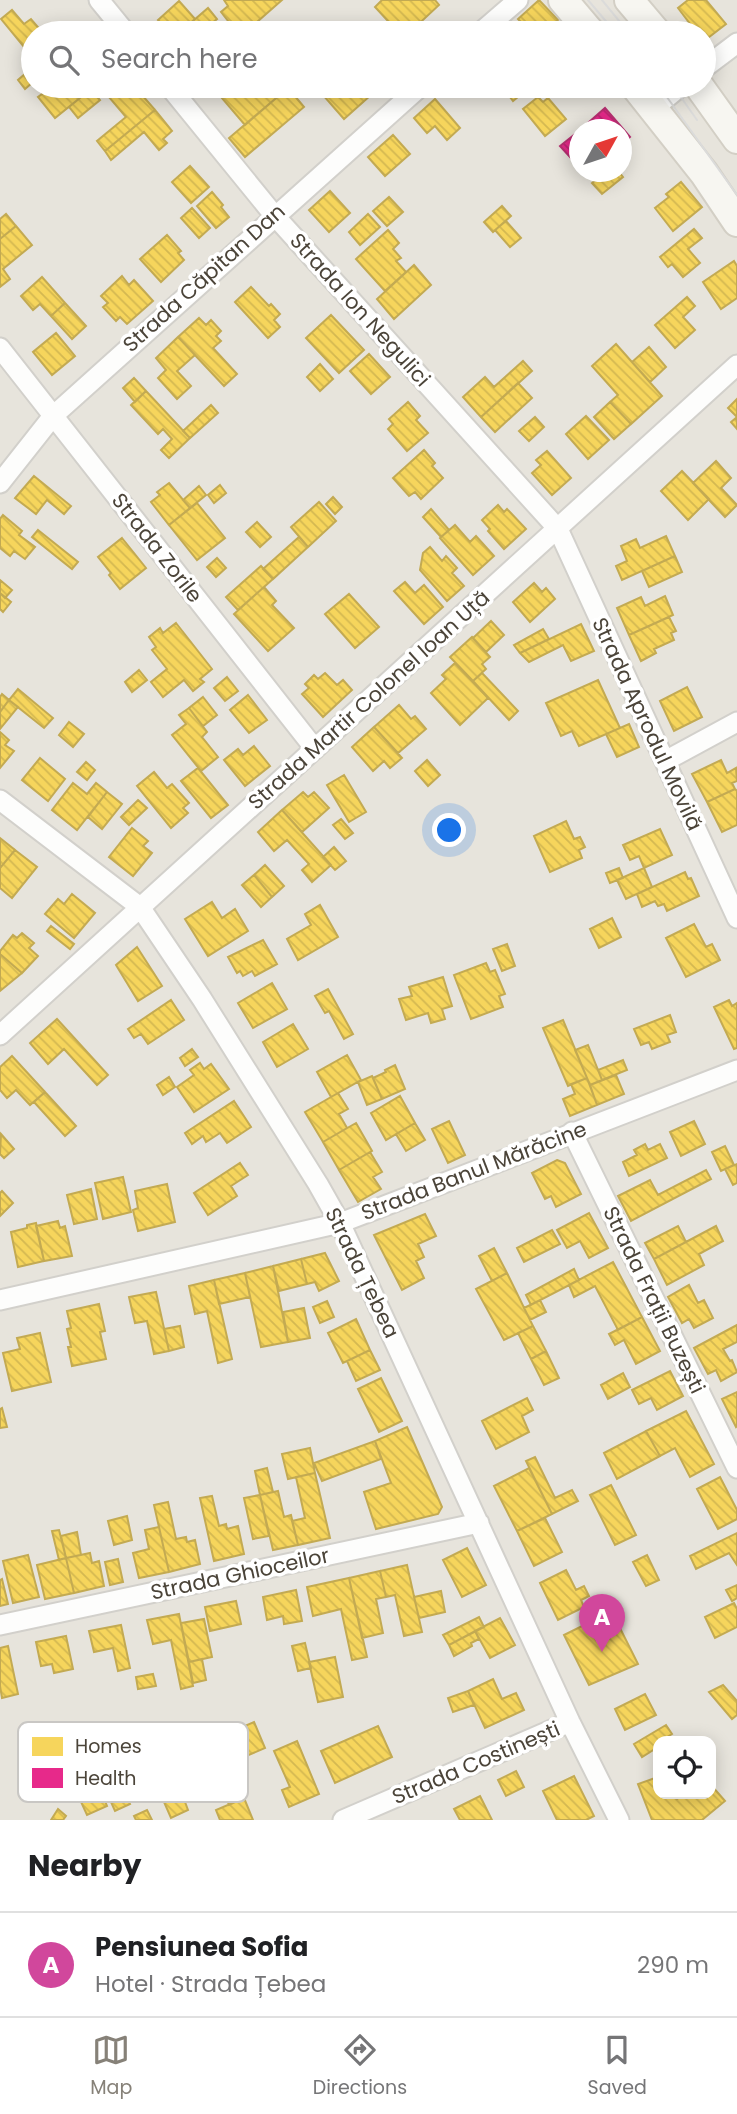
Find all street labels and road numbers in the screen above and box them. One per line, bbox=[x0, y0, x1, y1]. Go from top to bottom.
street label: Strada Căpitan Dan bbox=[116, 197, 291, 358]
street label: Strada Ion Negulici bbox=[284, 227, 437, 393]
street label: Strada Zorile bbox=[105, 487, 209, 609]
street label: Strada Martir Colonel Ioan Uță bbox=[242, 583, 496, 816]
street label: Strada Aprodul Movilă bbox=[585, 613, 710, 835]
street label: Strada Banul Mărăcine bbox=[357, 1114, 591, 1227]
street label: Strada Frații Buzești bbox=[597, 1201, 712, 1398]
street label: Strada Țebea bbox=[318, 1203, 407, 1343]
street label: Strada Ghioceilor bbox=[148, 1540, 332, 1607]
street label: Strada Costinești bbox=[387, 1714, 564, 1811]

